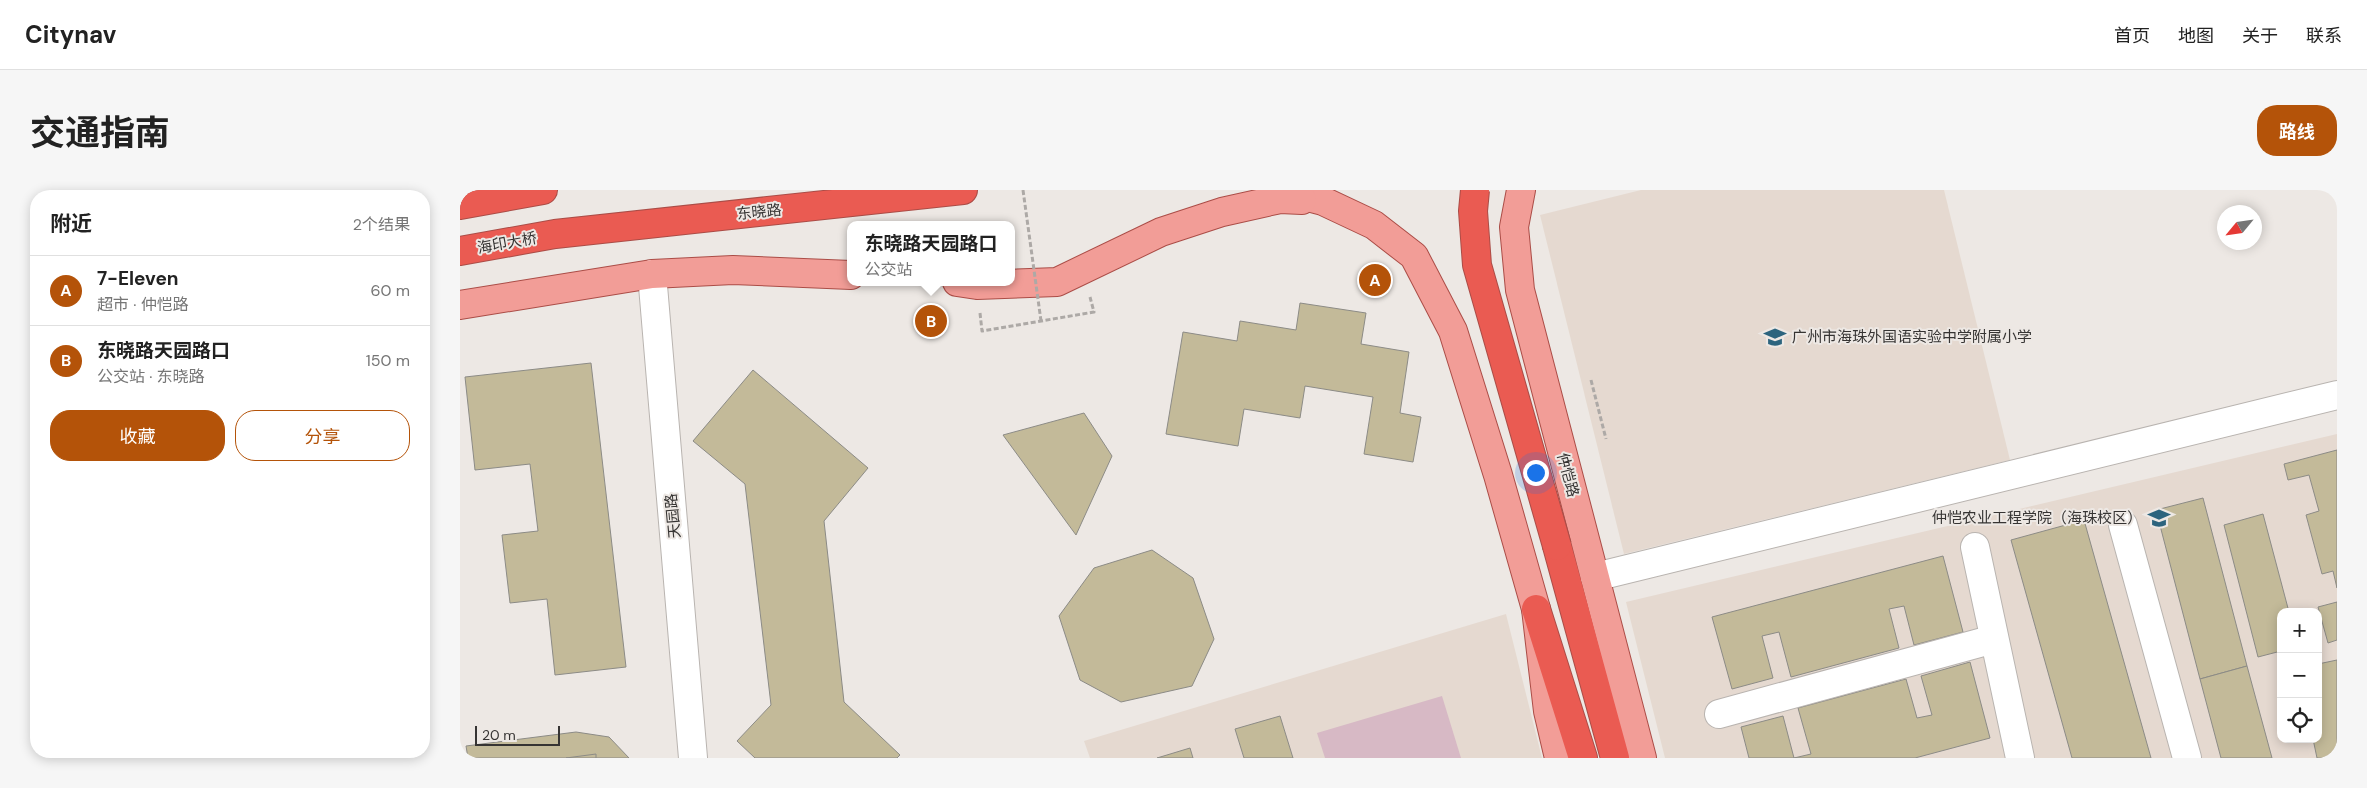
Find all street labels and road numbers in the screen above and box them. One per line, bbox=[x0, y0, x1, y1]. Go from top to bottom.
street label: 东晓路 bbox=[736, 200, 782, 224]
street label: 海印大桥 bbox=[476, 228, 538, 258]
street label: 仲恺路 bbox=[1553, 451, 1583, 499]
street label: 天园路 bbox=[661, 493, 685, 539]

